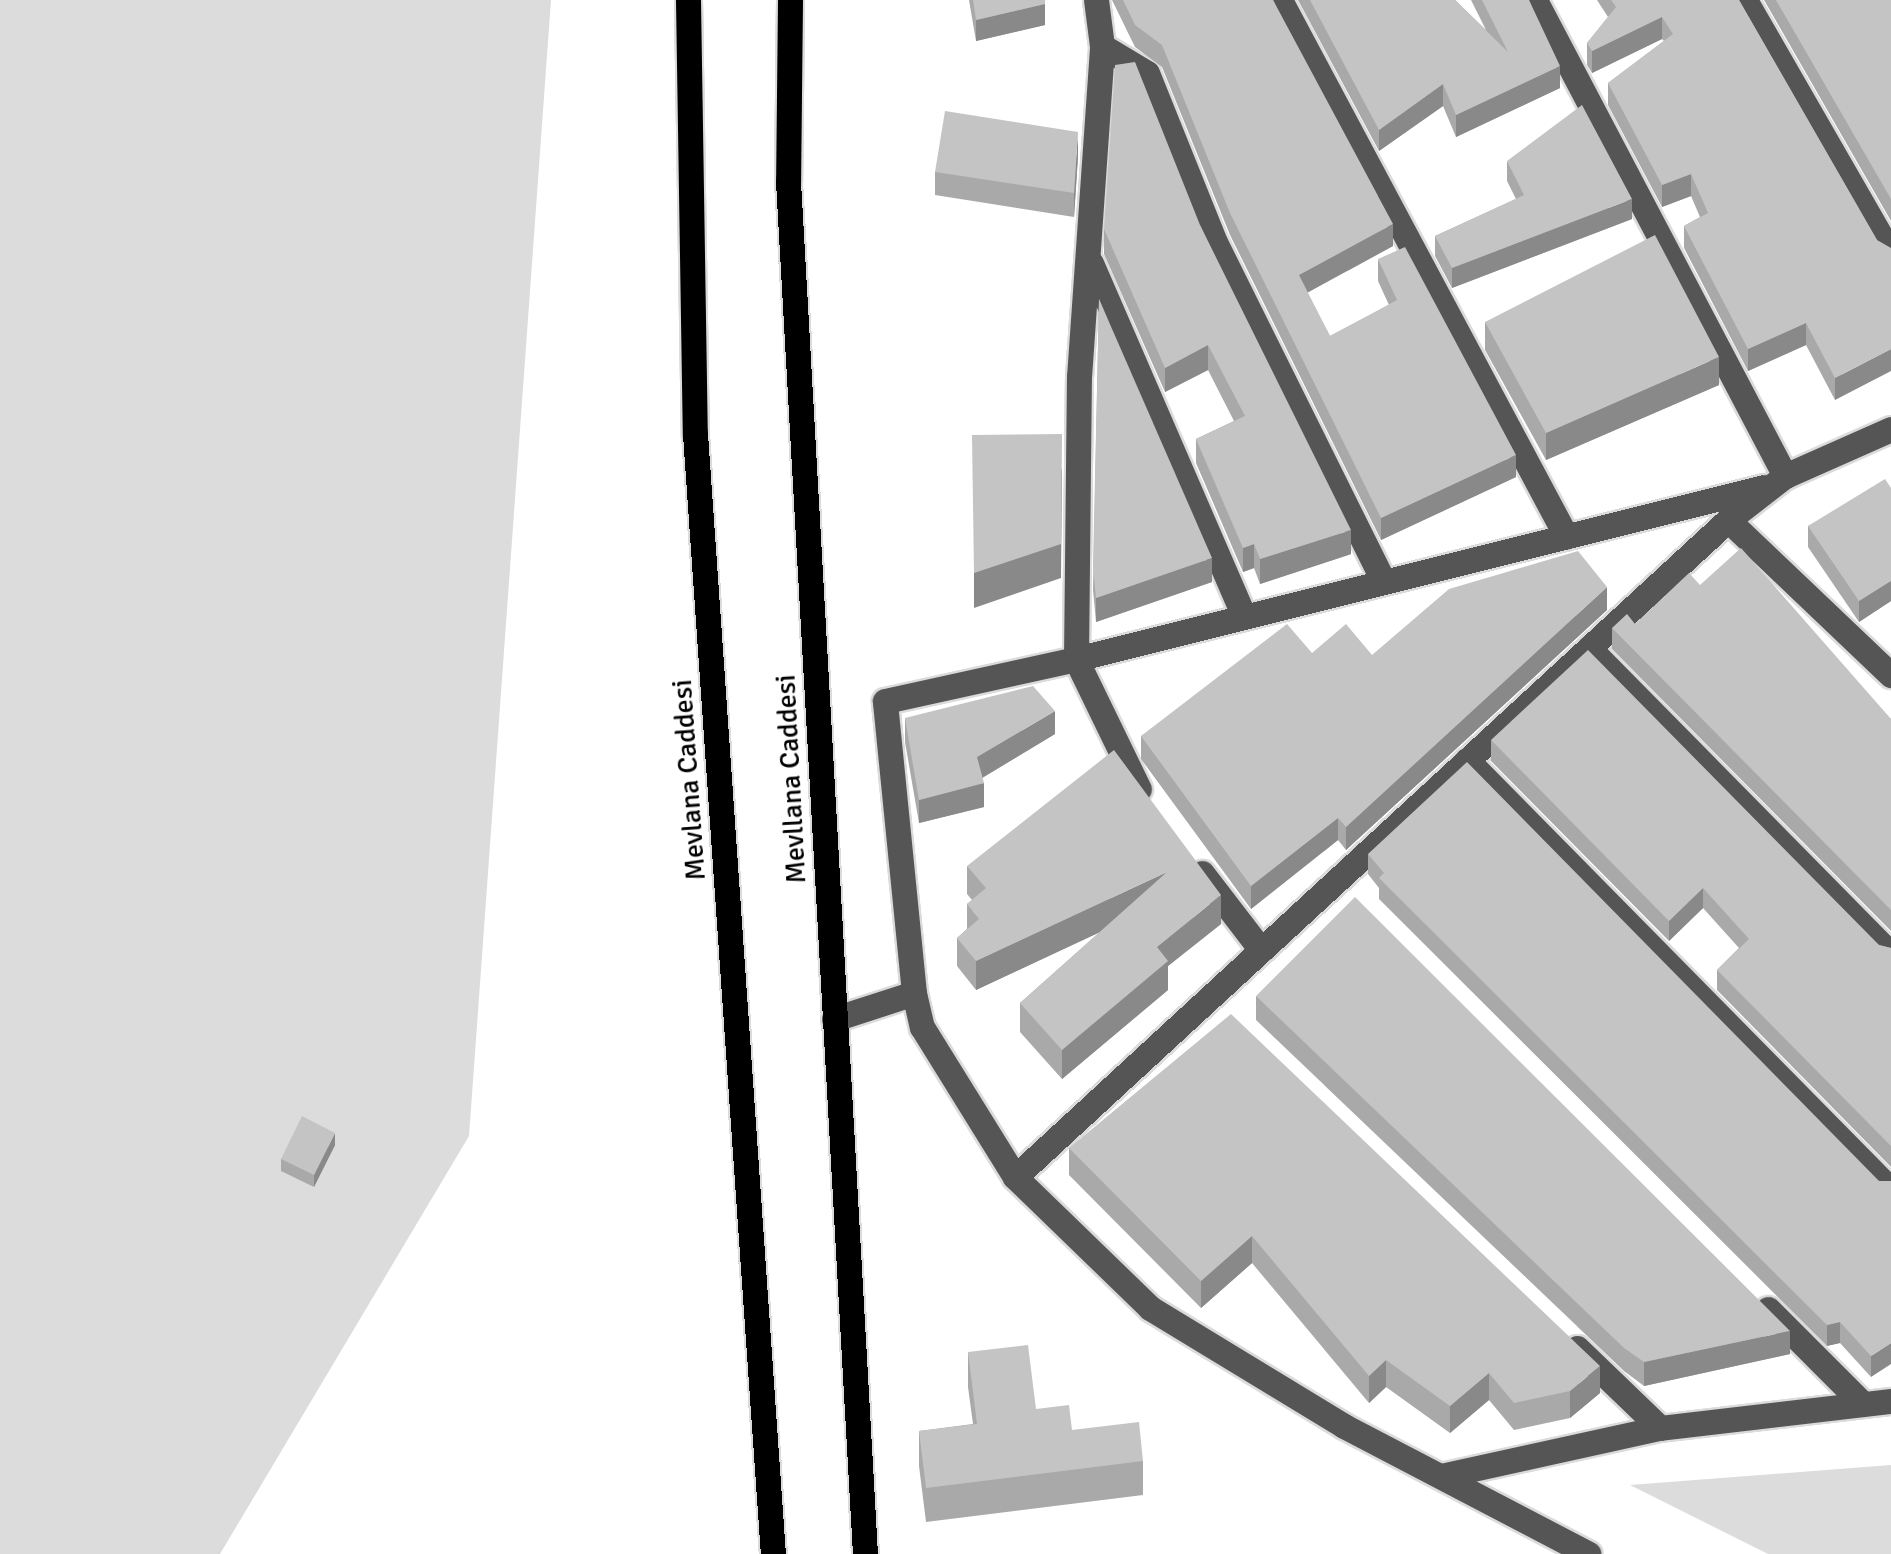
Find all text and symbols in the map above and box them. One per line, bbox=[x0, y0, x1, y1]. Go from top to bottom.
street label: Mevllana Caddesi bbox=[769, 674, 813, 884]
street label: Mevlana Caddesi bbox=[665, 678, 713, 882]

